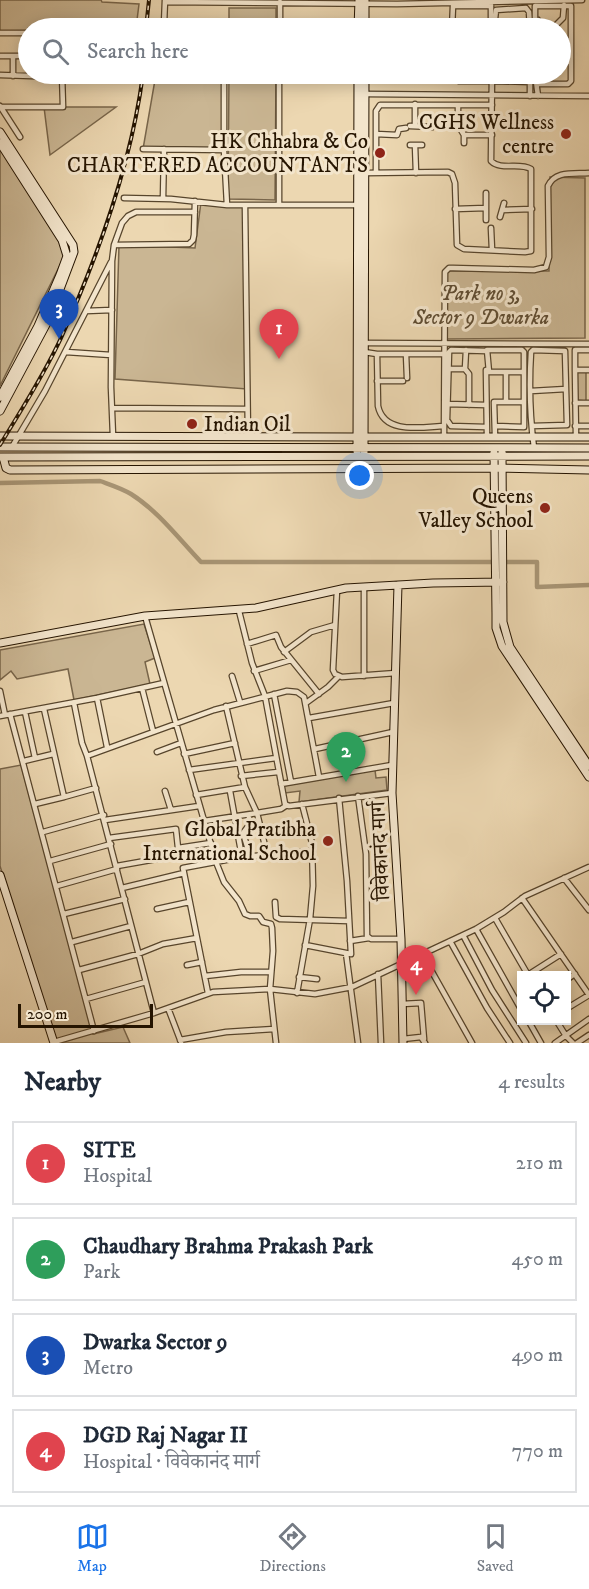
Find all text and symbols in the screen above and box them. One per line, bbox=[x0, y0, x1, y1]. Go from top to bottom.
search box bbox=[18, 18, 571, 84]
icon: search bbox=[39, 35, 72, 68]
text: Search here bbox=[87, 38, 189, 65]
place label: CGHS Wellness centre bbox=[419, 110, 554, 160]
marker: CGHS Wellness centre bbox=[559, 127, 573, 141]
place label: HK Chhabra & Co CHARTERED ACCOUNTANTS bbox=[67, 129, 368, 179]
marker: HK Chhabra & Co CHARTERED ACCOUNTANTS bbox=[373, 146, 387, 160]
park label: Park no 3, Sector 9 Dwarka bbox=[412, 281, 549, 331]
pin: 3 bbox=[40, 290, 78, 339]
pin: 1 bbox=[260, 310, 298, 359]
place label: Indian Oil bbox=[204, 412, 291, 438]
marker: Indian Oil bbox=[185, 417, 199, 431]
your location bbox=[345, 461, 374, 490]
place label: Queens Valley School bbox=[418, 484, 534, 534]
marker: Queens Valley School bbox=[538, 501, 552, 515]
pin: 2 bbox=[326, 732, 366, 782]
street label: विवेकानंद मार्ग bbox=[365, 800, 397, 902]
place label: Global Pratibha International School bbox=[143, 817, 317, 867]
marker: Global Pratibha International School bbox=[321, 834, 335, 848]
pin: 4 bbox=[396, 946, 436, 995]
map controls bbox=[517, 971, 571, 1025]
button: locate bbox=[517, 971, 571, 1025]
scale bar bbox=[18, 1001, 153, 1028]
text: 200 m bbox=[27, 1004, 68, 1024]
text: Nearby bbox=[24, 1066, 101, 1099]
text: 4 results bbox=[498, 1070, 565, 1095]
text: SITE bbox=[83, 1137, 136, 1164]
text: 1 bbox=[42, 1151, 49, 1176]
text: 210 m bbox=[516, 1151, 563, 1176]
text: Hospital bbox=[83, 1164, 152, 1189]
text: Chaudhary Brahma Prakash Park bbox=[83, 1233, 373, 1260]
text: 2 bbox=[41, 1247, 50, 1272]
text: 450 m bbox=[512, 1247, 563, 1272]
text: Park bbox=[83, 1260, 120, 1285]
text: Dwarka Sector 9 bbox=[83, 1329, 227, 1356]
text: 3 bbox=[42, 1343, 49, 1368]
text: 490 m bbox=[511, 1343, 563, 1368]
text: Metro bbox=[83, 1356, 133, 1381]
text: DGD Raj Nagar II bbox=[83, 1422, 248, 1449]
text: 4 bbox=[40, 1439, 51, 1464]
text: 770 m bbox=[512, 1439, 563, 1464]
text: Hospital · विवेकानंद मार्ग bbox=[83, 1450, 260, 1475]
tab: Map bbox=[76, 1520, 109, 1576]
tab: Directions bbox=[260, 1520, 326, 1576]
tab: Saved bbox=[477, 1520, 514, 1576]

